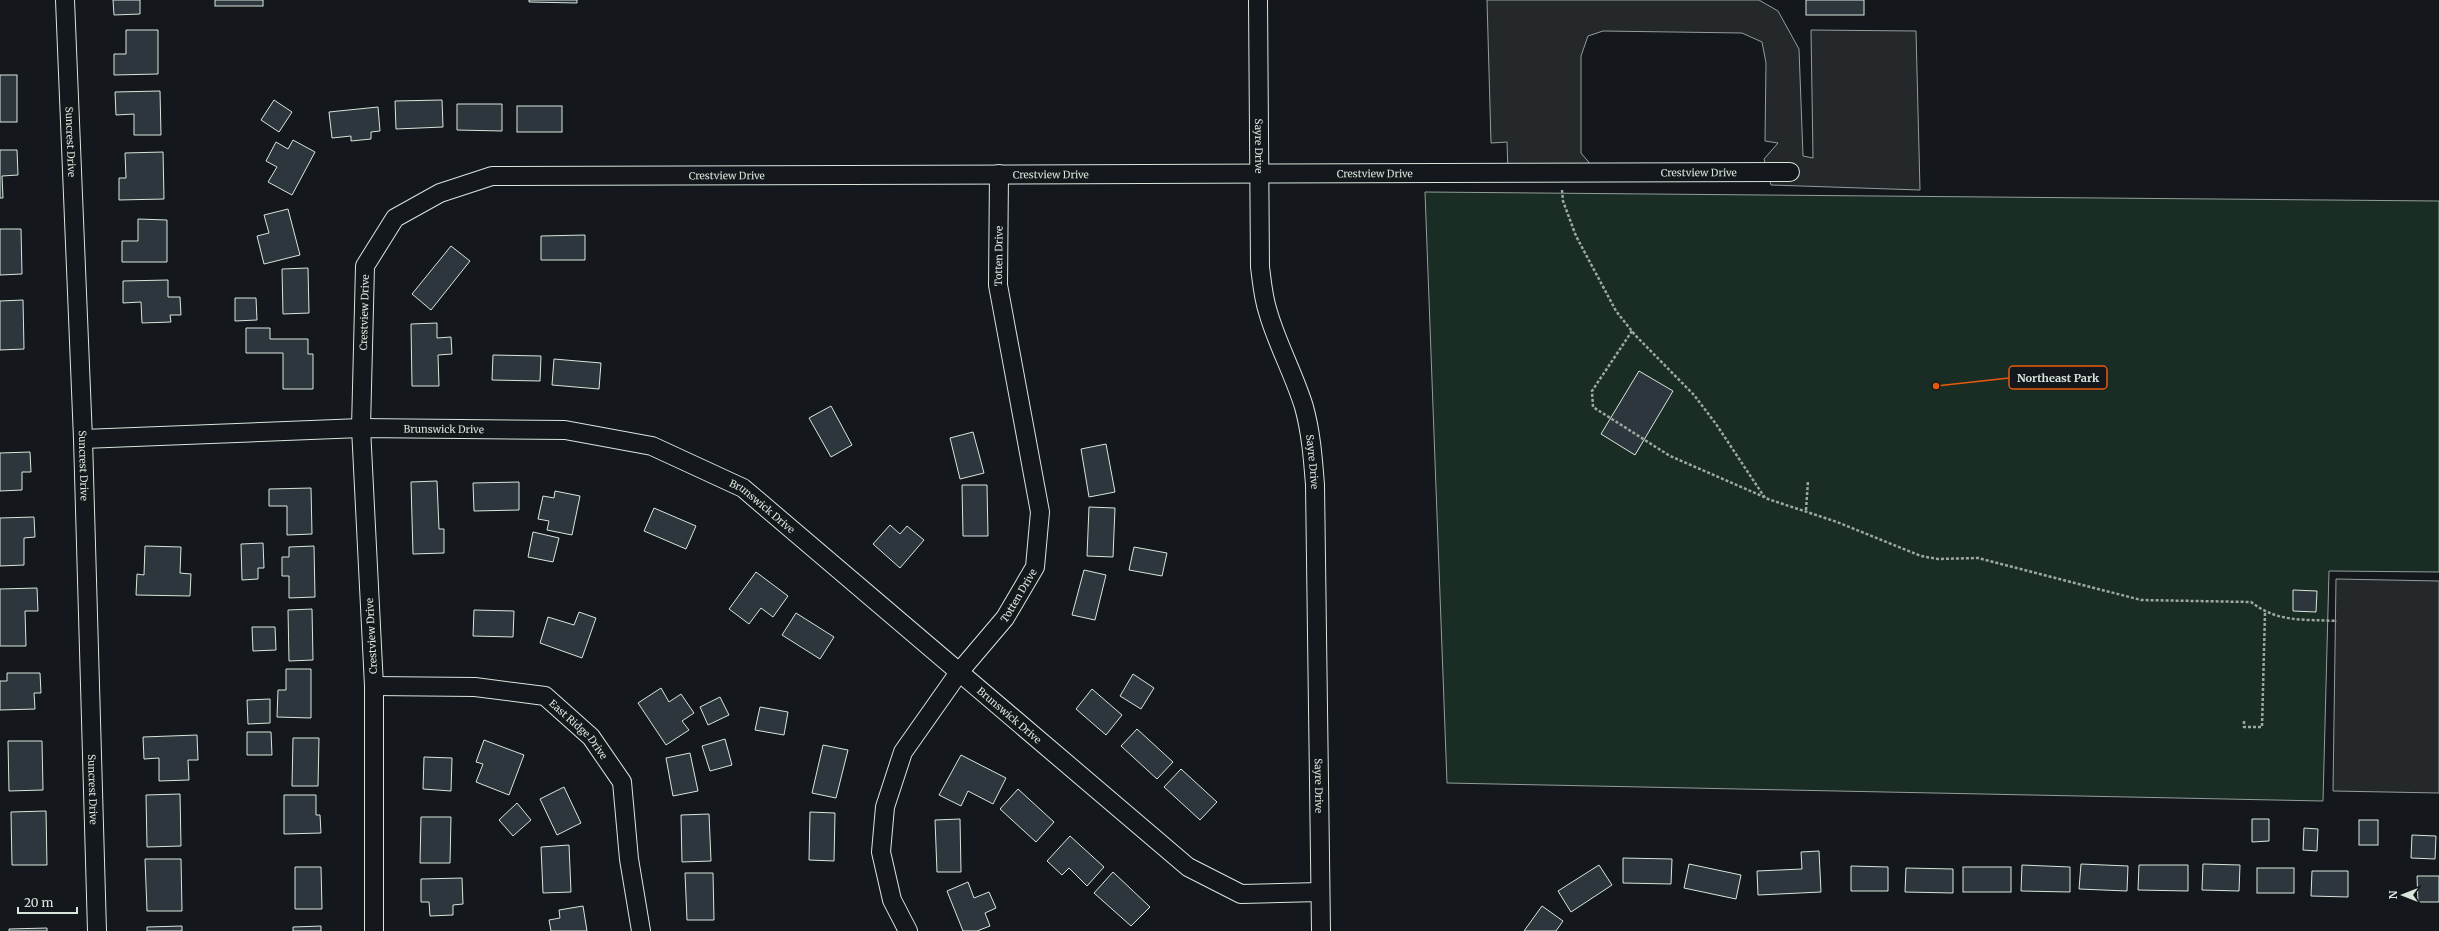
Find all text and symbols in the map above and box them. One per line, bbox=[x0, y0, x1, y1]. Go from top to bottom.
street label: Suncrest Drive bbox=[62, 106, 78, 177]
street label: Sayre Drive bbox=[1252, 118, 1265, 174]
street label: Crestview Drive bbox=[1661, 166, 1737, 179]
street label: Crestview Drive bbox=[1337, 167, 1413, 180]
street label: Crestview Drive bbox=[1013, 168, 1089, 181]
street label: Crestview Drive bbox=[689, 169, 765, 182]
street label: Totten Drive bbox=[992, 226, 1006, 286]
street label: Crestview Drive bbox=[357, 274, 372, 351]
callout: Northeast Park bbox=[2009, 366, 2107, 389]
text: Northeast Park bbox=[2017, 371, 2100, 385]
street label: Brunswick Drive bbox=[404, 422, 484, 436]
street label: Suncrest Drive bbox=[76, 430, 91, 501]
street label: Sayre Drive bbox=[1303, 434, 1321, 489]
street label: Brunswick Drive bbox=[727, 477, 797, 536]
street label: Totten Drive bbox=[998, 566, 1040, 626]
street label: Crestview Drive bbox=[363, 598, 380, 674]
street label: Brunswick Drive bbox=[974, 684, 1044, 746]
street label: East Ridge Drive bbox=[546, 697, 610, 762]
street label: Suncrest Drive bbox=[85, 754, 100, 825]
street label: Sayre Drive bbox=[1312, 758, 1325, 813]
north arrow bbox=[2383, 875, 2423, 915]
scale bar bbox=[18, 889, 77, 915]
text: N bbox=[2386, 890, 2400, 899]
text: 20 m bbox=[24, 895, 53, 910]

